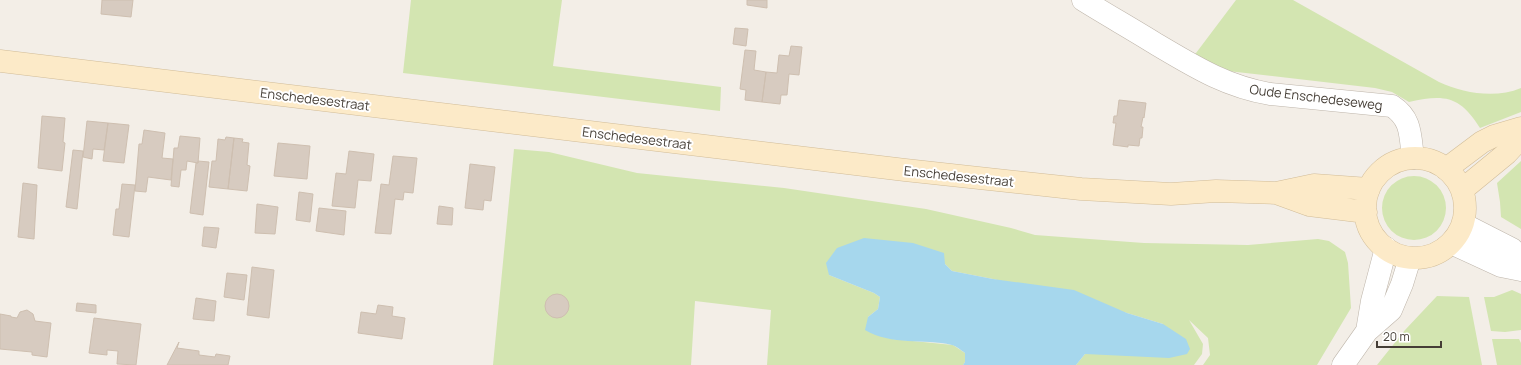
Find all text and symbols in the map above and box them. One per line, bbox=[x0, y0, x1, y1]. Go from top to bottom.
street label: Oude Enschedeseweg bbox=[1248, 80, 1384, 114]
street label: Enschedesestraat bbox=[259, 83, 371, 115]
street label: Enschedesestraat bbox=[581, 122, 693, 154]
street label: Enschedesestraat bbox=[903, 161, 1015, 191]
scale bar bbox=[1377, 323, 1441, 349]
text: 20 m bbox=[1383, 328, 1410, 345]

